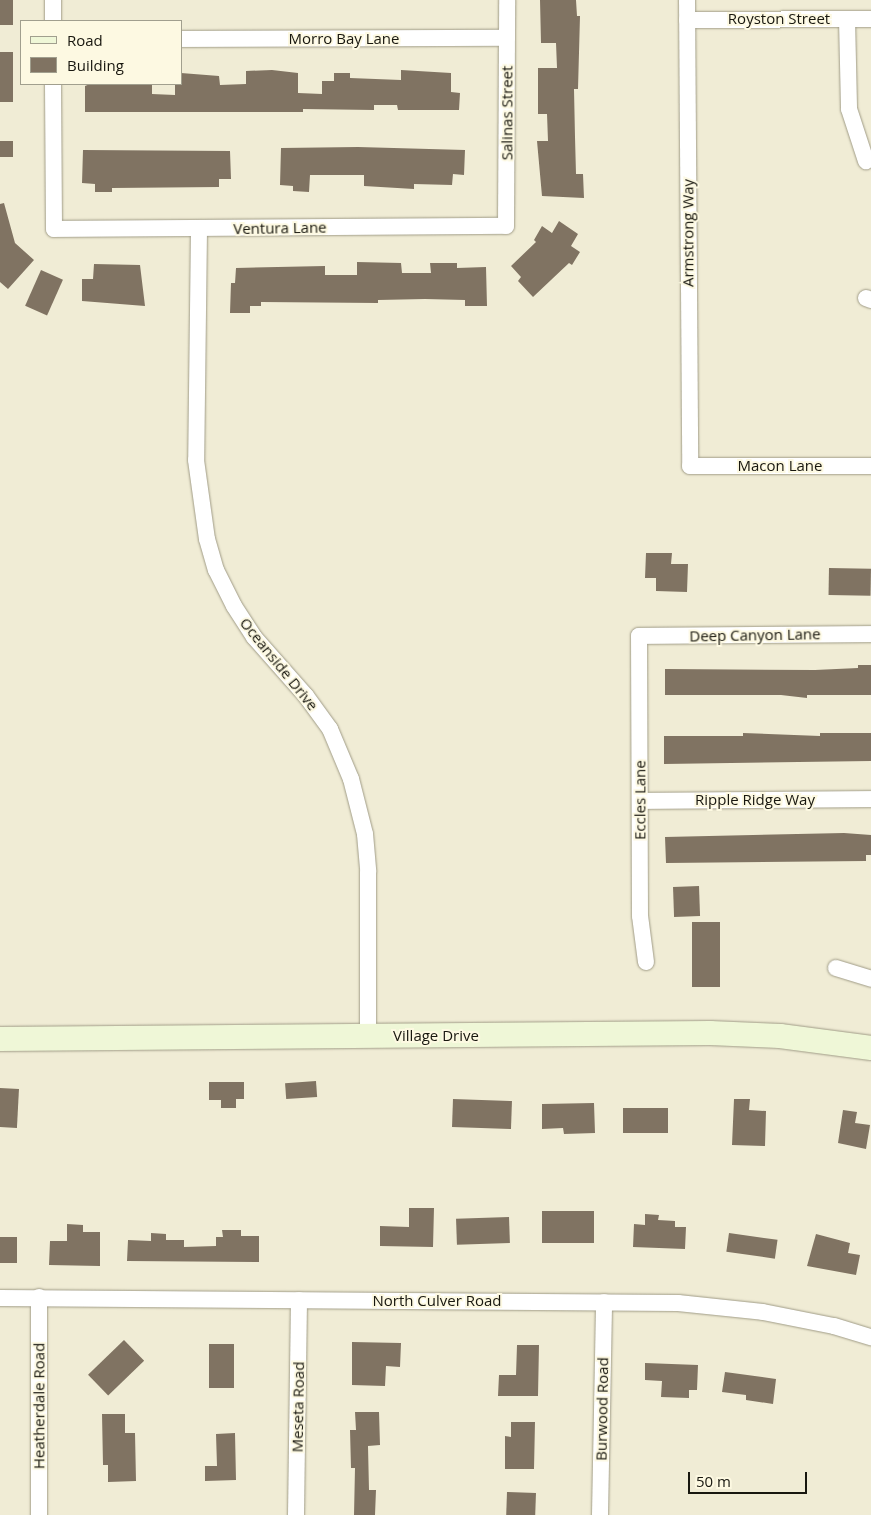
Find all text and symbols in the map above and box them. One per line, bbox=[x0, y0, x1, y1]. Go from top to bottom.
street label: Royston Street bbox=[728, 10, 830, 28]
legend bbox=[20, 20, 182, 85]
text: Road bbox=[67, 30, 103, 50]
street label: Morro Bay Lane bbox=[289, 30, 399, 48]
text: Building bbox=[67, 55, 124, 75]
street label: Salinas Street bbox=[498, 66, 516, 160]
street label: Armstrong Way bbox=[679, 179, 697, 287]
street label: Ventura Lane bbox=[233, 218, 327, 238]
street label: Macon Lane bbox=[738, 457, 822, 475]
street label: Oceanside Drive bbox=[236, 614, 322, 714]
street label: Deep Canyon Lane bbox=[689, 625, 821, 645]
street label: Eccles Lane bbox=[631, 760, 649, 840]
street label: Ripple Ridge Way bbox=[695, 791, 815, 809]
street label: Village Drive bbox=[393, 1027, 479, 1045]
street label: North Culver Road bbox=[372, 1292, 502, 1310]
street label: Heatherdale Road bbox=[30, 1343, 48, 1469]
street label: Burwood Road bbox=[592, 1357, 612, 1461]
street label: Meseta Road bbox=[288, 1361, 308, 1453]
scale bar bbox=[691, 1462, 810, 1494]
text: 50 m bbox=[696, 1471, 731, 1491]

